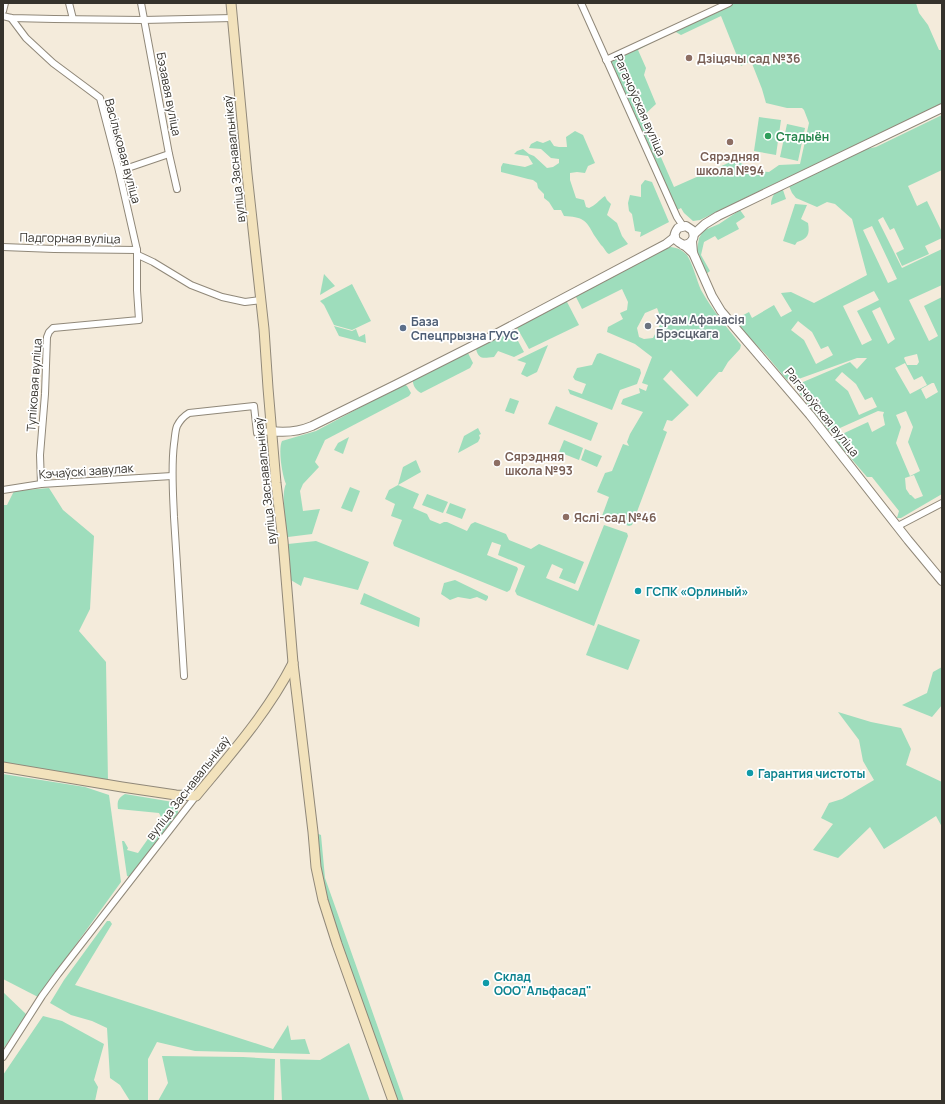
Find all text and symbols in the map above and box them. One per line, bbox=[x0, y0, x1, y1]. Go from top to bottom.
place label: Дзіцячы сад №36 bbox=[697, 50, 800, 67]
street label: Бэзавая вуліца bbox=[153, 51, 185, 137]
street label: Рагачоўская вуліца bbox=[610, 51, 670, 159]
marker: Дзіцячы сад №36 bbox=[684, 53, 694, 63]
street label: вуліца Заснавальнікаў bbox=[219, 94, 249, 223]
street label: Васільковая вуліца bbox=[101, 97, 145, 205]
place label: Стадыён bbox=[776, 128, 829, 145]
marker: Стадыён bbox=[763, 131, 773, 141]
marker: Сярэдняя школа №94 bbox=[725, 137, 735, 147]
place label: Сярэдняя школа №94 bbox=[696, 148, 764, 179]
street label: Падгорная вуліца bbox=[19, 229, 121, 247]
place label: Храм Афанасія Брэсцкага bbox=[656, 311, 745, 342]
place label: База Спецпрызна ГУУС bbox=[411, 313, 519, 344]
marker: Храм Афанасія Брэсцкага bbox=[643, 321, 653, 331]
marker: База Спецпрызна ГУУС bbox=[398, 323, 408, 333]
street label: Тупіковая вуліца bbox=[22, 338, 46, 432]
street label: Рагачоўская вуліца bbox=[781, 364, 863, 460]
street label: вуліца Заснавальнікаў bbox=[250, 416, 280, 545]
place label: Сярэдняя школа №93 bbox=[505, 448, 573, 479]
marker: Сярэдняя школа №93 bbox=[492, 458, 502, 468]
street label: Кэчаўскі завулак bbox=[38, 459, 135, 483]
place label: Яслі-сад №46 bbox=[574, 509, 656, 526]
marker: Яслі-сад №46 bbox=[561, 512, 571, 522]
place label: ГСПК «Орлиный» bbox=[646, 583, 749, 600]
marker: ГСПК «Орлиный» bbox=[633, 586, 643, 596]
street label: вуліца Заснавальнікаў bbox=[142, 732, 234, 844]
place label: Гарантия чистоты bbox=[758, 765, 865, 782]
marker: Гарантия чистоты bbox=[745, 768, 755, 778]
place label: Склад ООО"Альфасад" bbox=[494, 968, 592, 999]
marker: Склад ООО"Альфасад" bbox=[481, 978, 491, 988]

